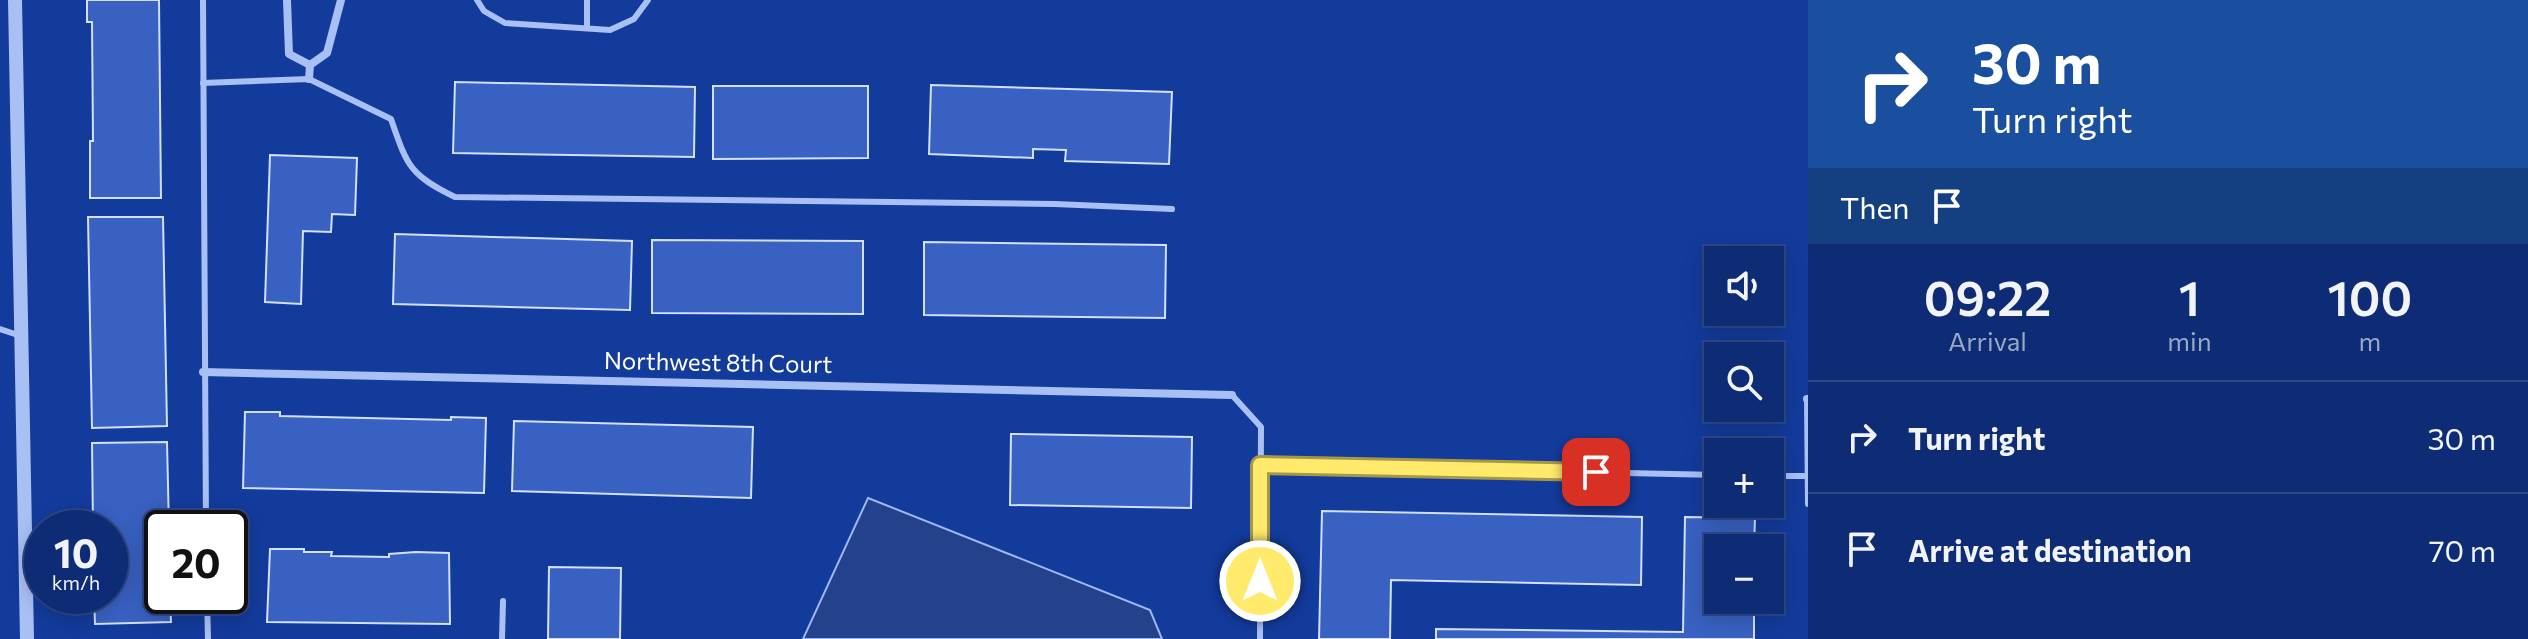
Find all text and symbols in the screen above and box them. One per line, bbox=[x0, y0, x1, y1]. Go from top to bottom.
text: 30 m bbox=[1972, 27, 2101, 96]
icon: right bbox=[1840, 32, 1944, 136]
text: Turn right bbox=[1972, 96, 2133, 140]
icon: arrive bbox=[1925, 184, 1969, 228]
text: Then bbox=[1840, 188, 1909, 225]
map controls bbox=[1704, 246, 1784, 614]
button: sound bbox=[1704, 246, 1784, 326]
text: 09:22 bbox=[1924, 267, 2051, 326]
text: 1 bbox=[2179, 267, 2200, 326]
text: 100 bbox=[2327, 267, 2412, 326]
text: Arrival bbox=[1948, 325, 2027, 356]
text: min bbox=[2167, 325, 2212, 356]
text: m bbox=[2358, 325, 2381, 356]
button: search bbox=[1704, 342, 1784, 422]
street label: Northwest 8th Court bbox=[604, 345, 833, 378]
icon: right bbox=[1840, 415, 1884, 459]
text: Turn right bbox=[1908, 419, 2045, 456]
text: 30 m bbox=[2427, 419, 2496, 456]
pin bbox=[1562, 438, 1630, 506]
button: + bbox=[1704, 438, 1784, 518]
icon: arrive bbox=[1574, 450, 1618, 494]
speed limit sign: 20 bbox=[144, 510, 248, 614]
text: 10 bbox=[54, 527, 98, 576]
icon: arrive bbox=[1840, 527, 1884, 571]
text: Arrive at destination bbox=[1908, 531, 2192, 568]
text: 70 m bbox=[2429, 531, 2496, 568]
button: − bbox=[1704, 534, 1784, 614]
position arrow bbox=[1218, 539, 1302, 623]
text: km/h bbox=[52, 570, 100, 594]

